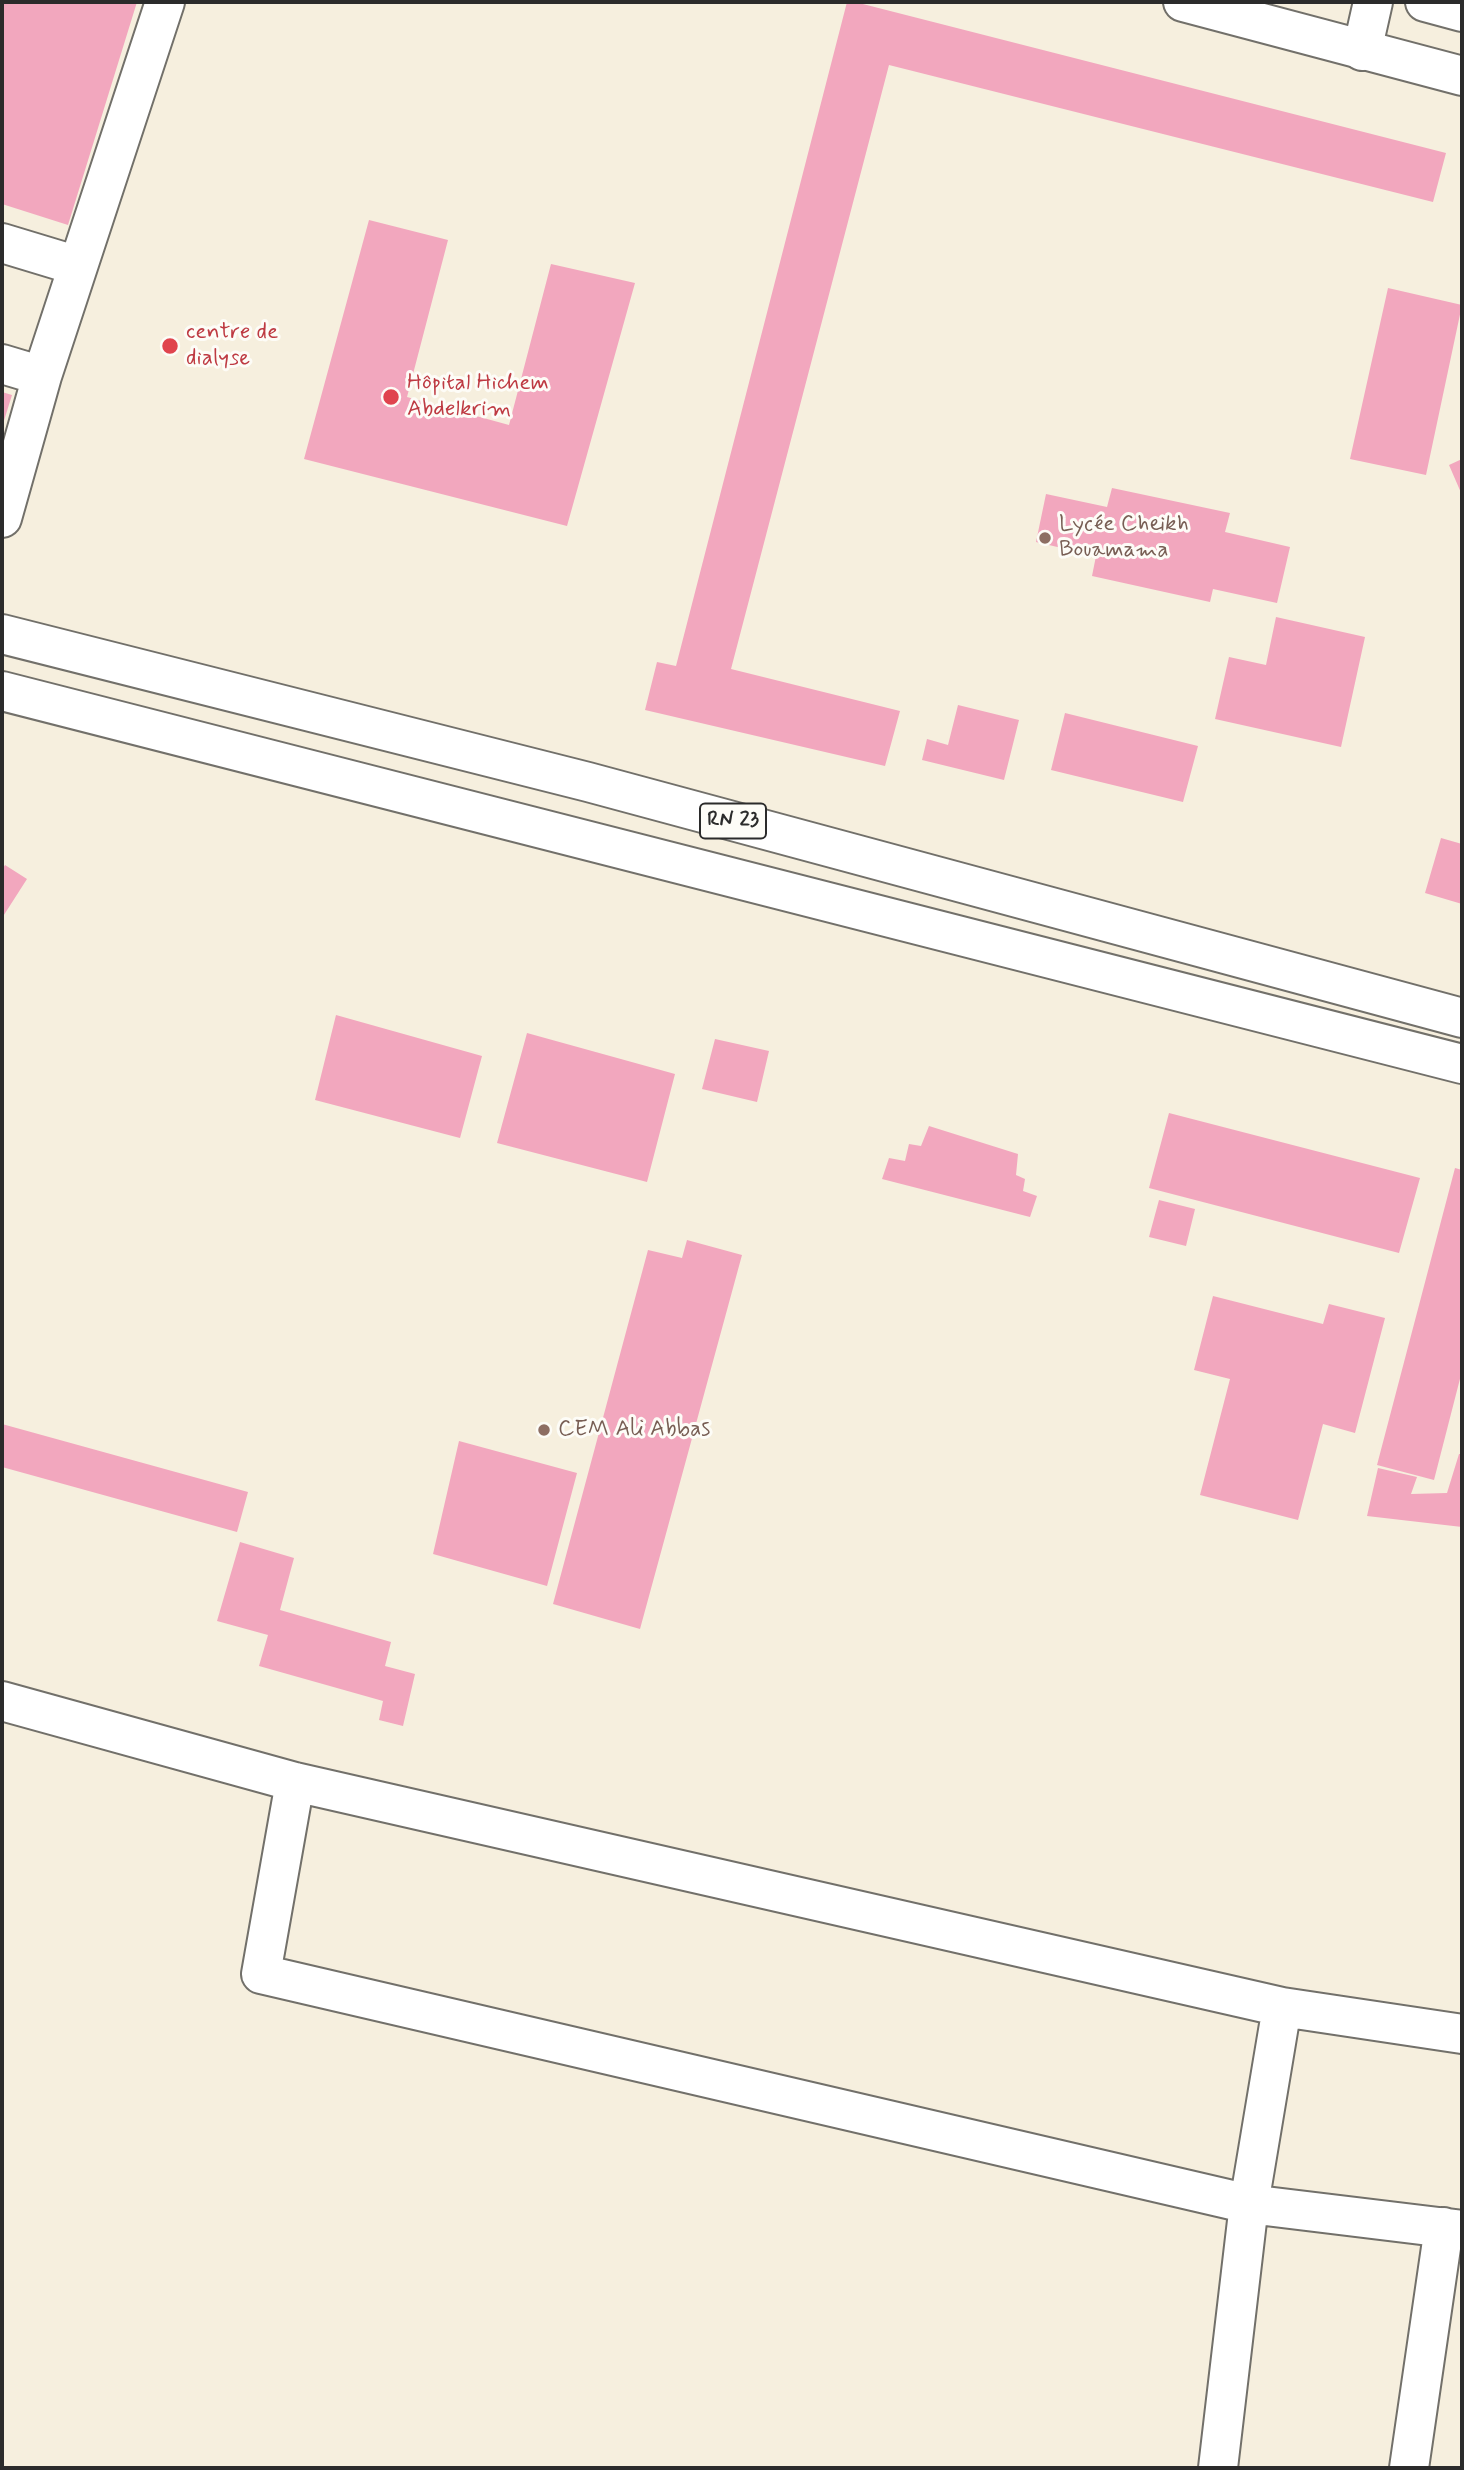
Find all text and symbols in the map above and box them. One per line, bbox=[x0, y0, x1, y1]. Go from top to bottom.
place label: centre de dialyse bbox=[186, 319, 278, 373]
marker: centre de dialyse bbox=[160, 336, 180, 356]
place label: Hôpital Hichem Abdelkrim bbox=[407, 370, 549, 424]
marker: Hôpital Hichem Abdelkrim bbox=[381, 387, 401, 407]
place label: Lycée Cheikh Bouamama bbox=[1059, 511, 1189, 565]
marker: Lycée Cheikh Bouamama bbox=[1037, 530, 1053, 546]
road number: RN 23 bbox=[700, 804, 766, 838]
place label: CEM Ali Abbas bbox=[558, 1416, 710, 1444]
marker: CEM Ali Abbas bbox=[536, 1422, 552, 1438]

